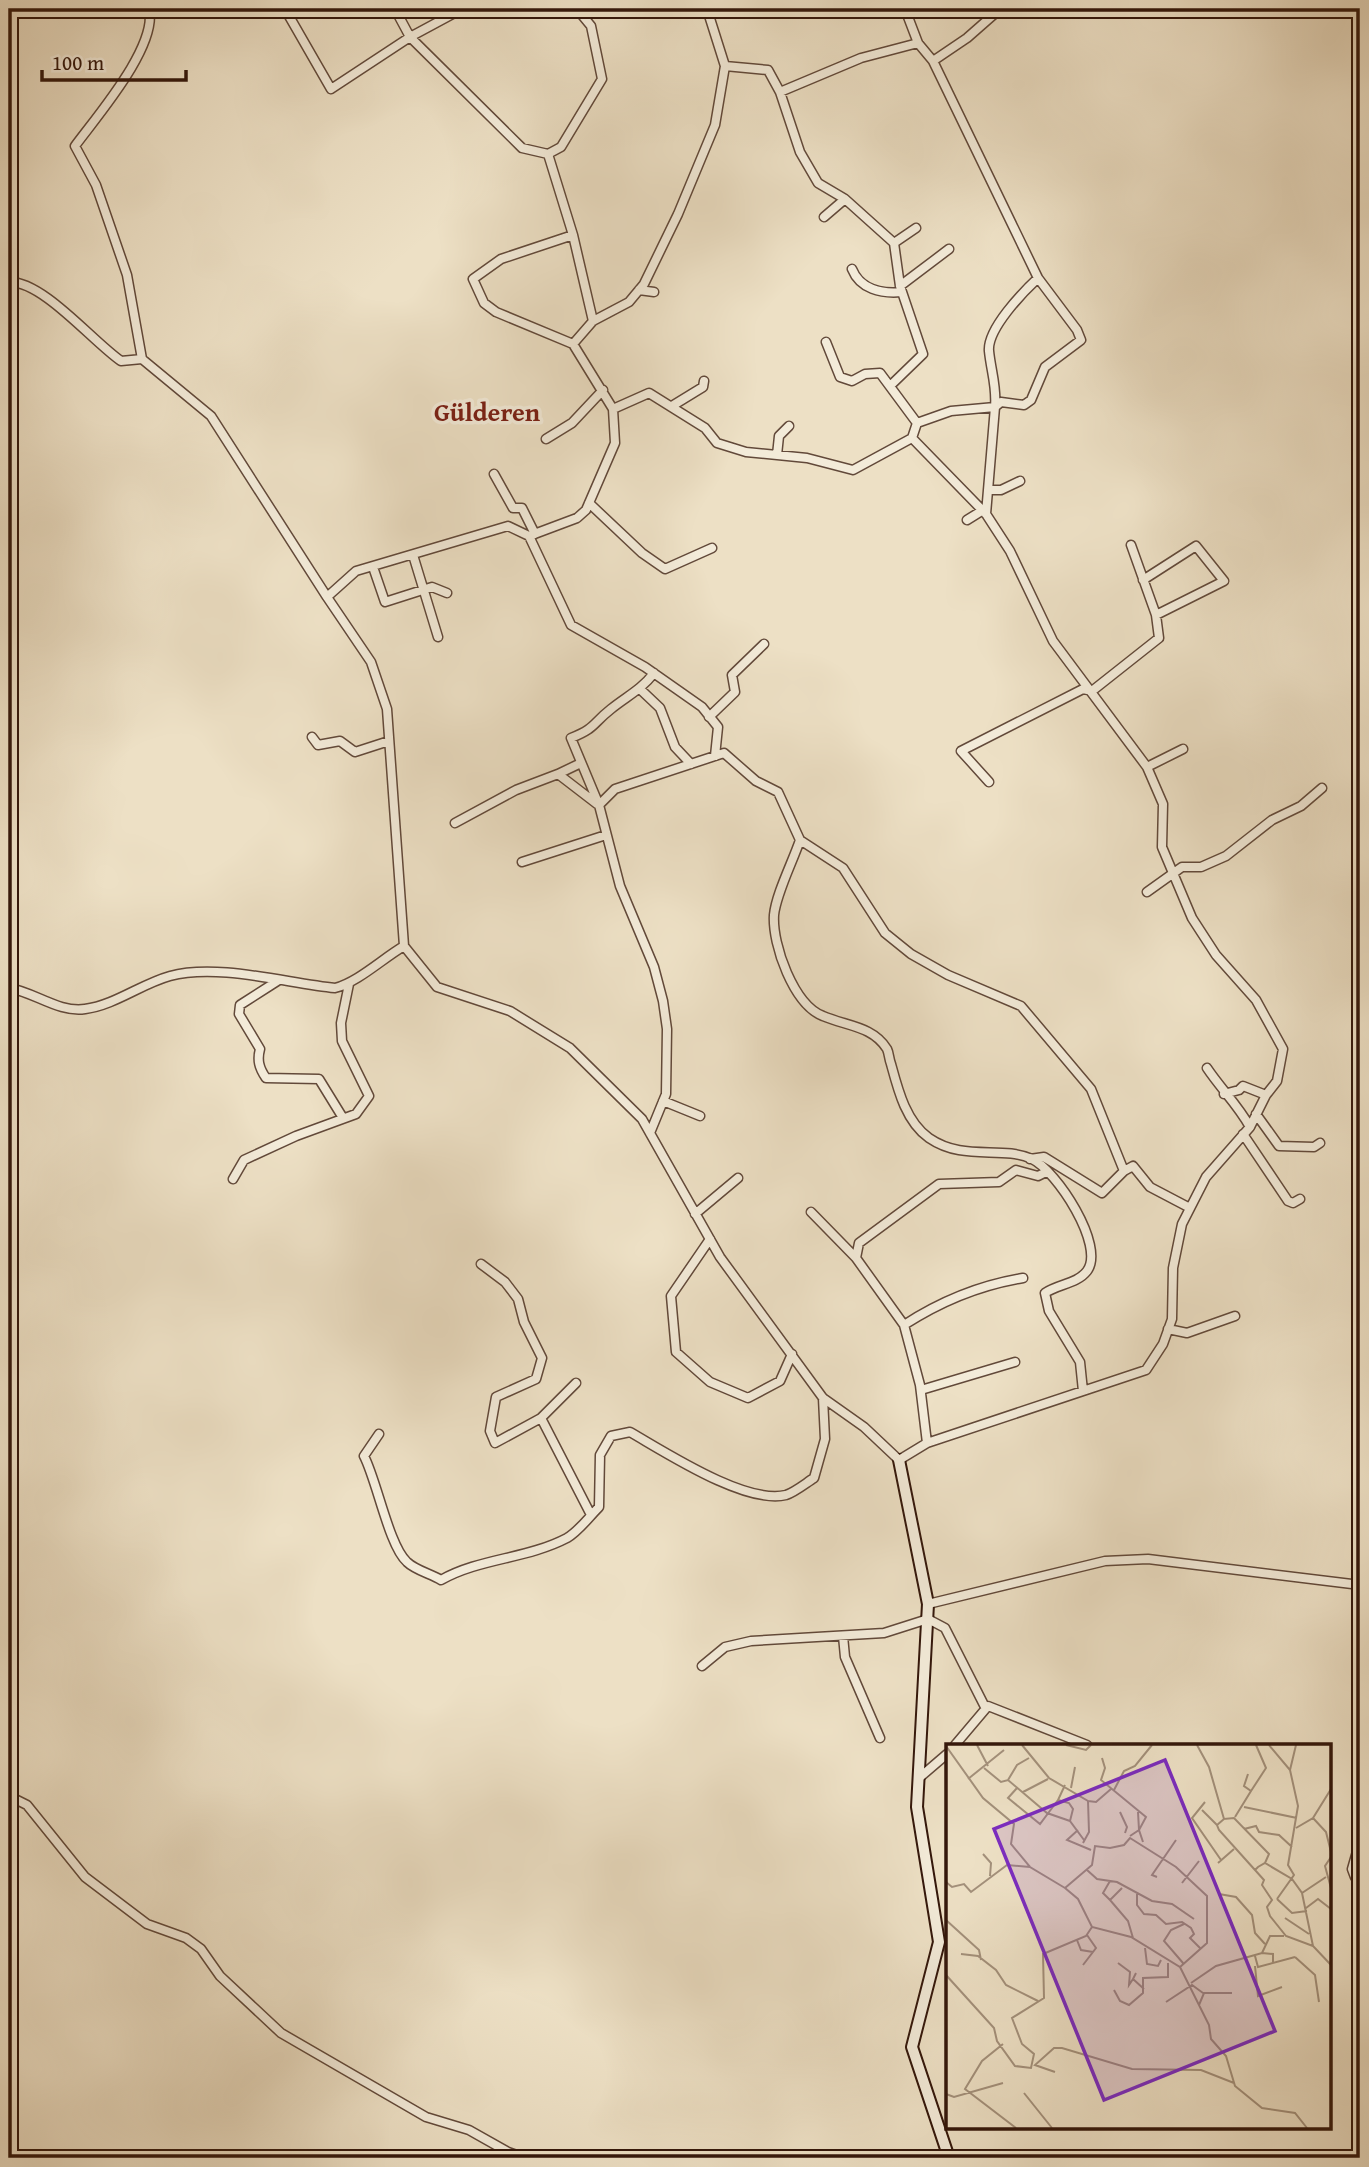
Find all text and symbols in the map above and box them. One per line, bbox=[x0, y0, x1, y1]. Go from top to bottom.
scale bar bbox=[42, 38, 186, 82]
text: 100 m bbox=[52, 47, 104, 78]
district label: Gülderen bbox=[434, 392, 541, 431]
inset map bbox=[946, 1744, 1330, 2128]

